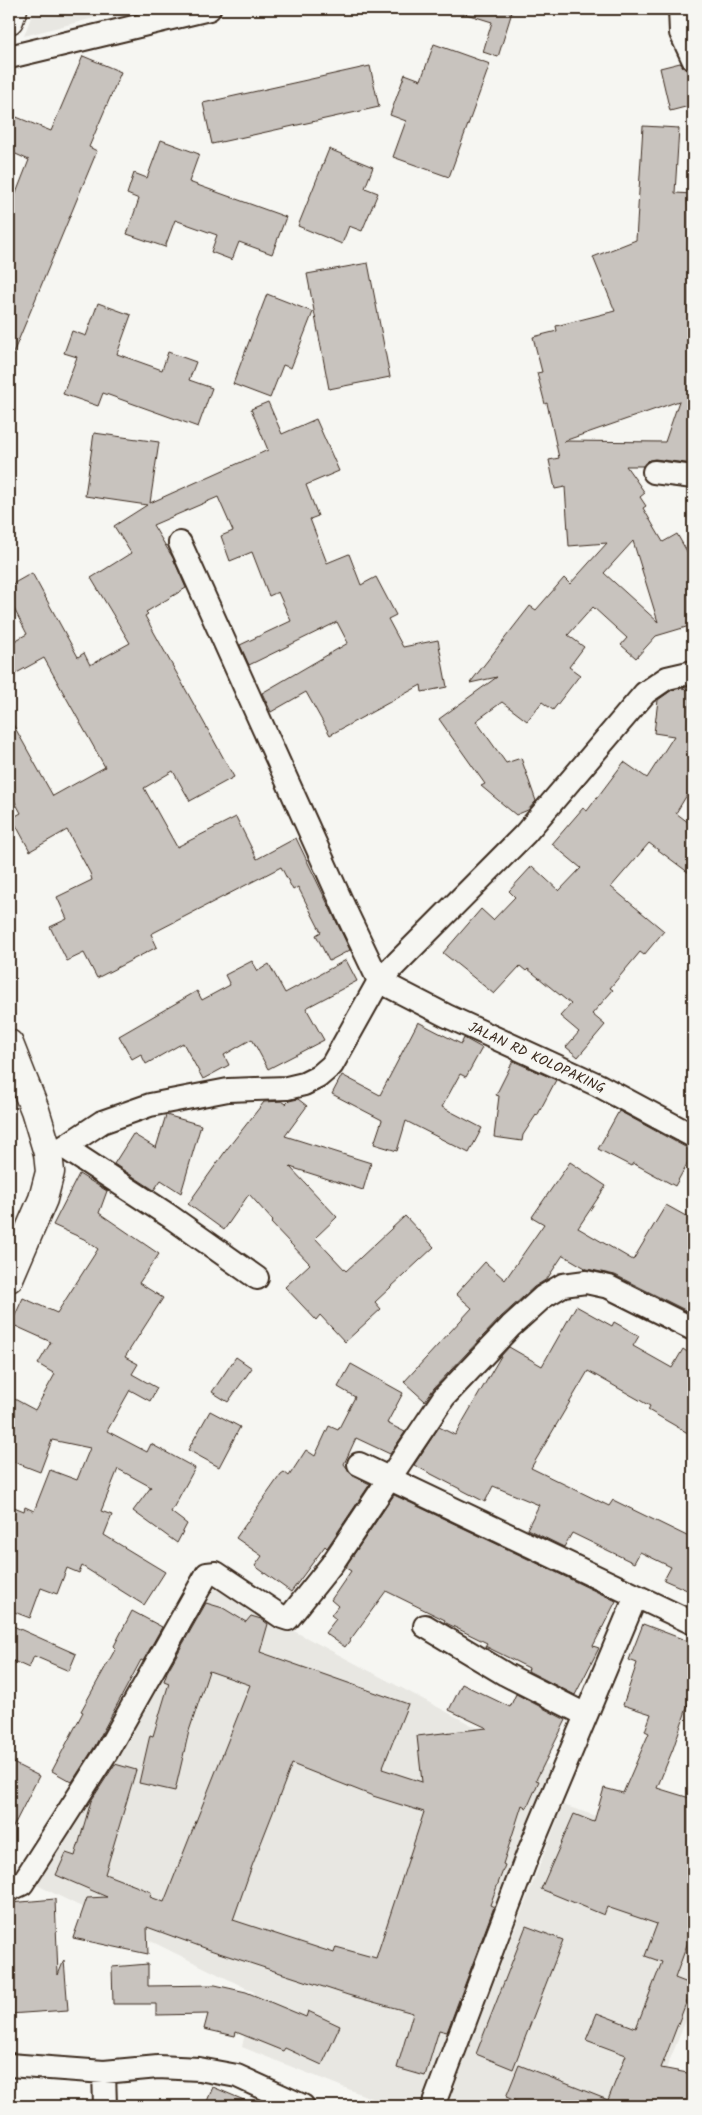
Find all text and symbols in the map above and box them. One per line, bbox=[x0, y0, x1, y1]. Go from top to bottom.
street label: JALAN RD KOLOPAKING bbox=[464, 1016, 609, 1099]

